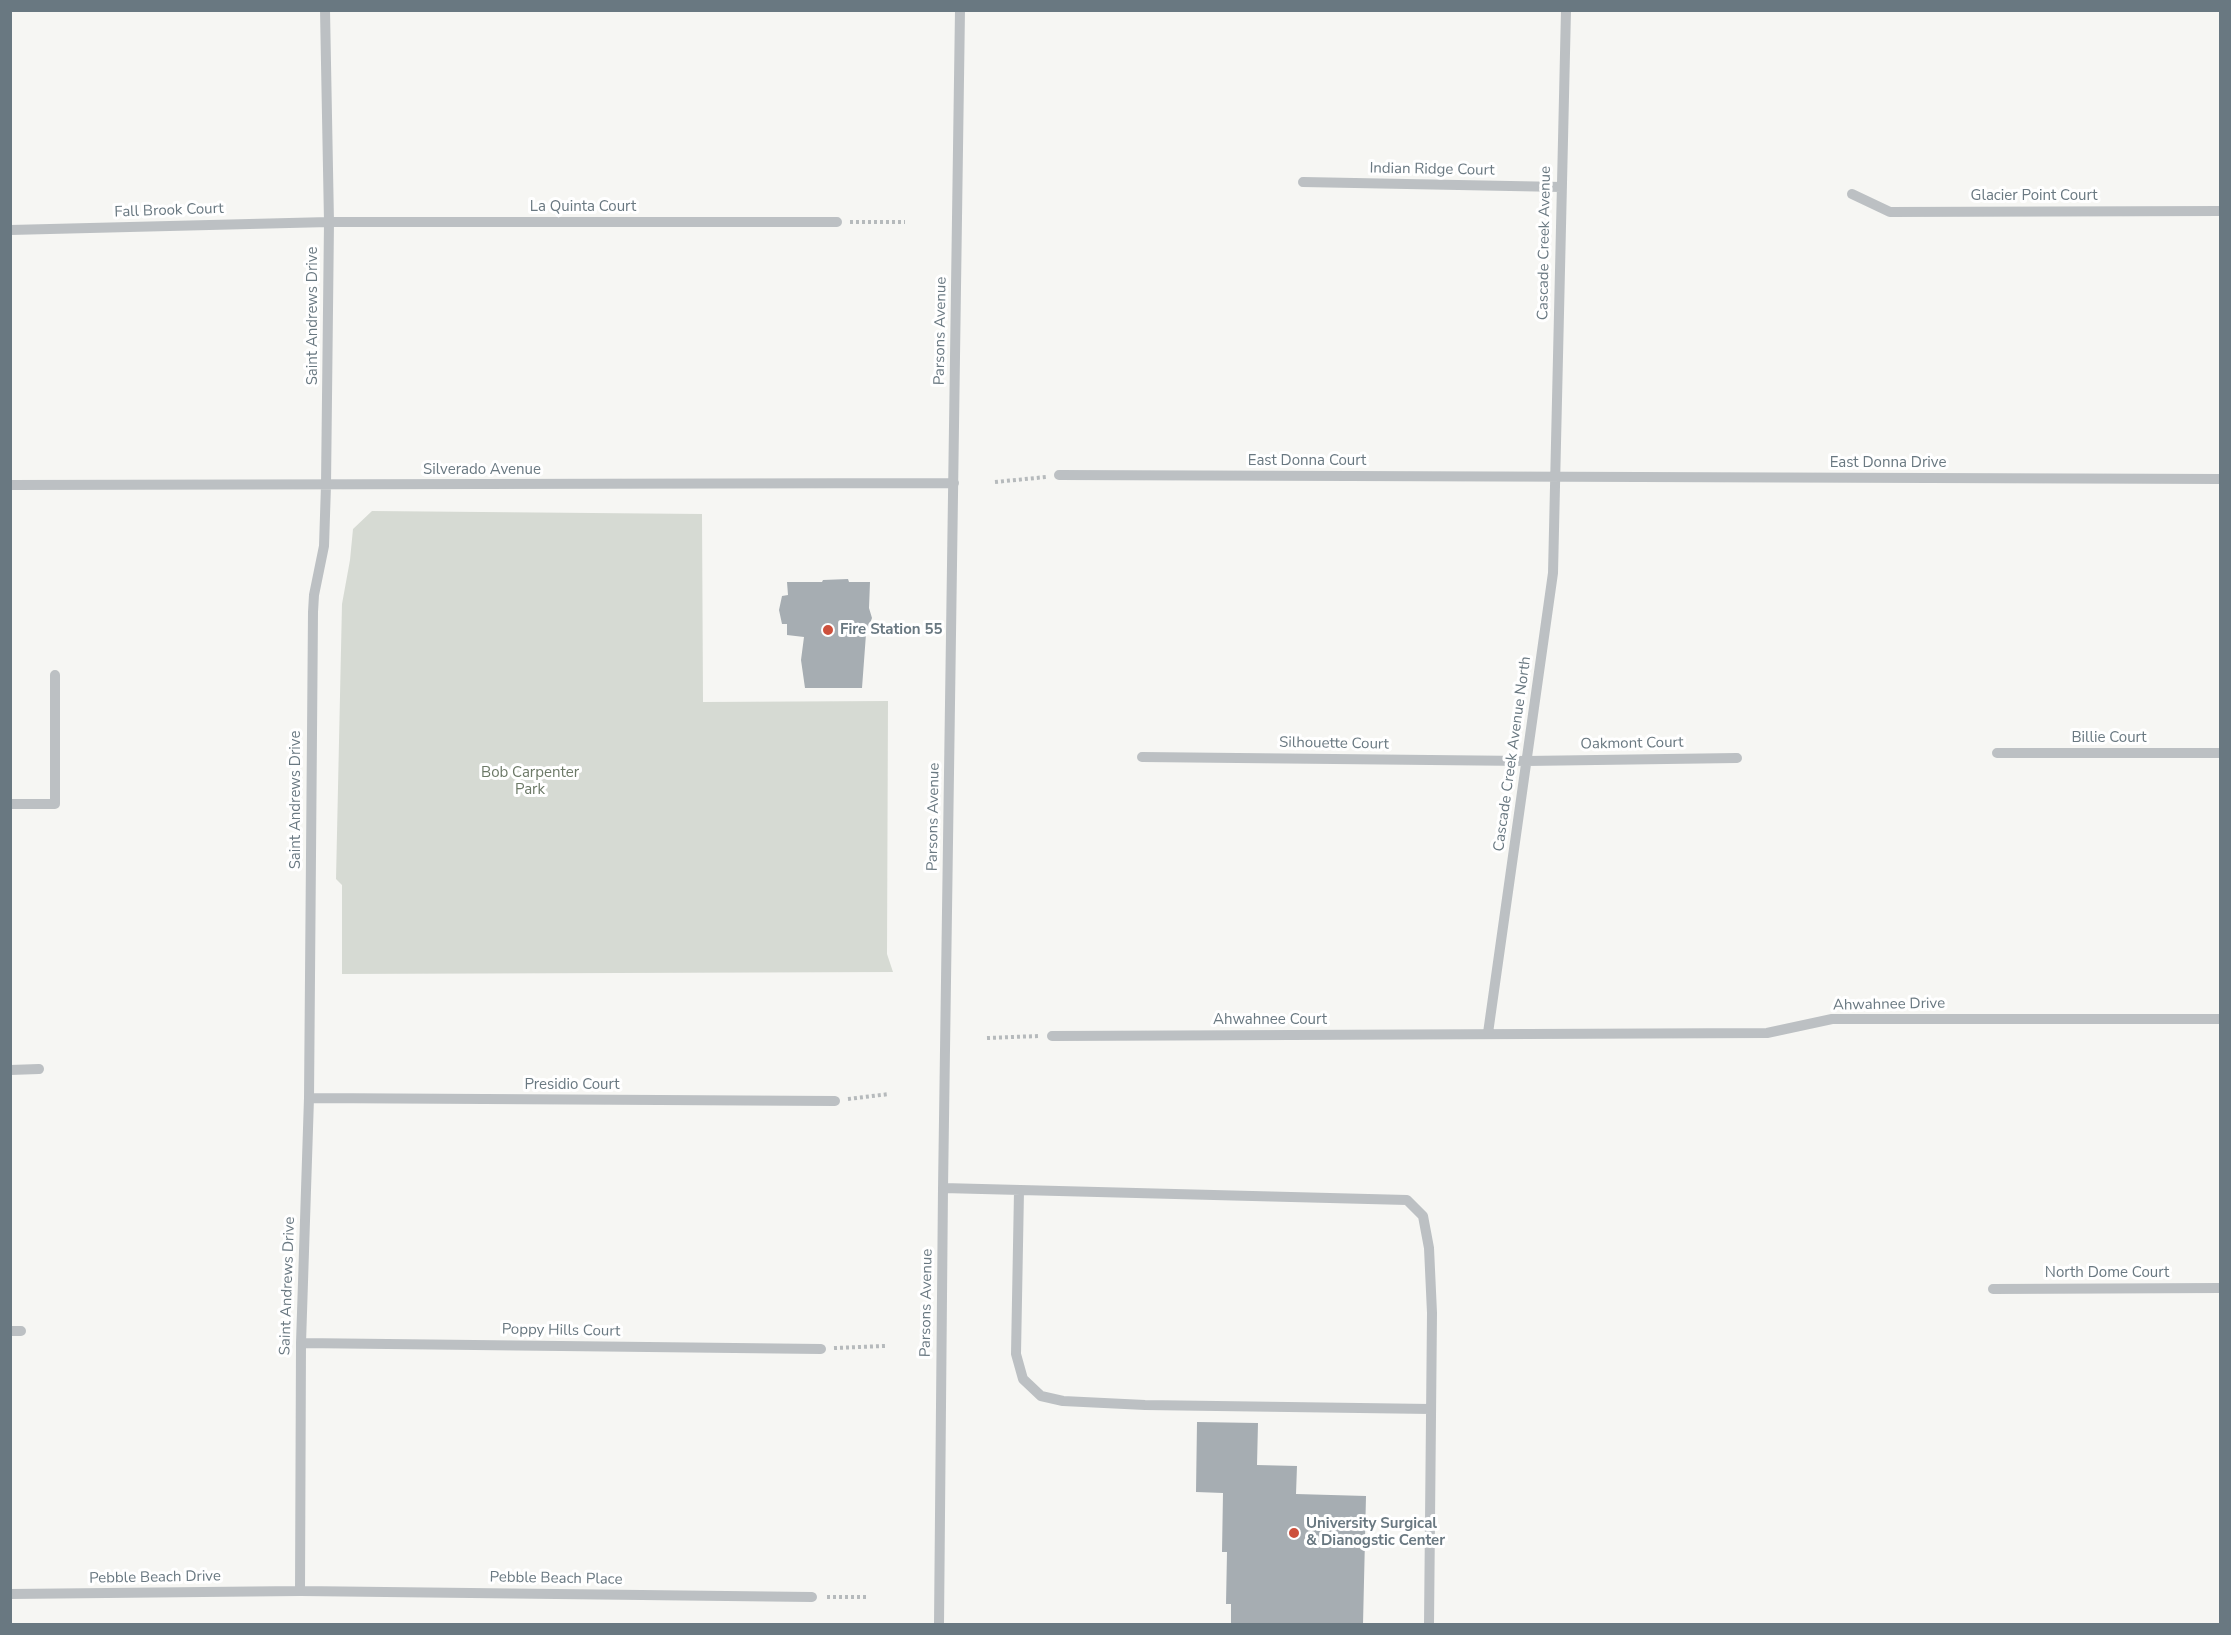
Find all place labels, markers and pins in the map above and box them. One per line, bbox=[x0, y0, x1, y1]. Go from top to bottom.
place label: Fire Station 55 bbox=[840, 621, 943, 639]
marker: Fire Station 55 bbox=[821, 623, 835, 637]
place label: University Surgical & Dianogstic Center bbox=[1306, 1515, 1445, 1550]
marker: University Surgical & Dianogstic Center bbox=[1287, 1526, 1301, 1540]

